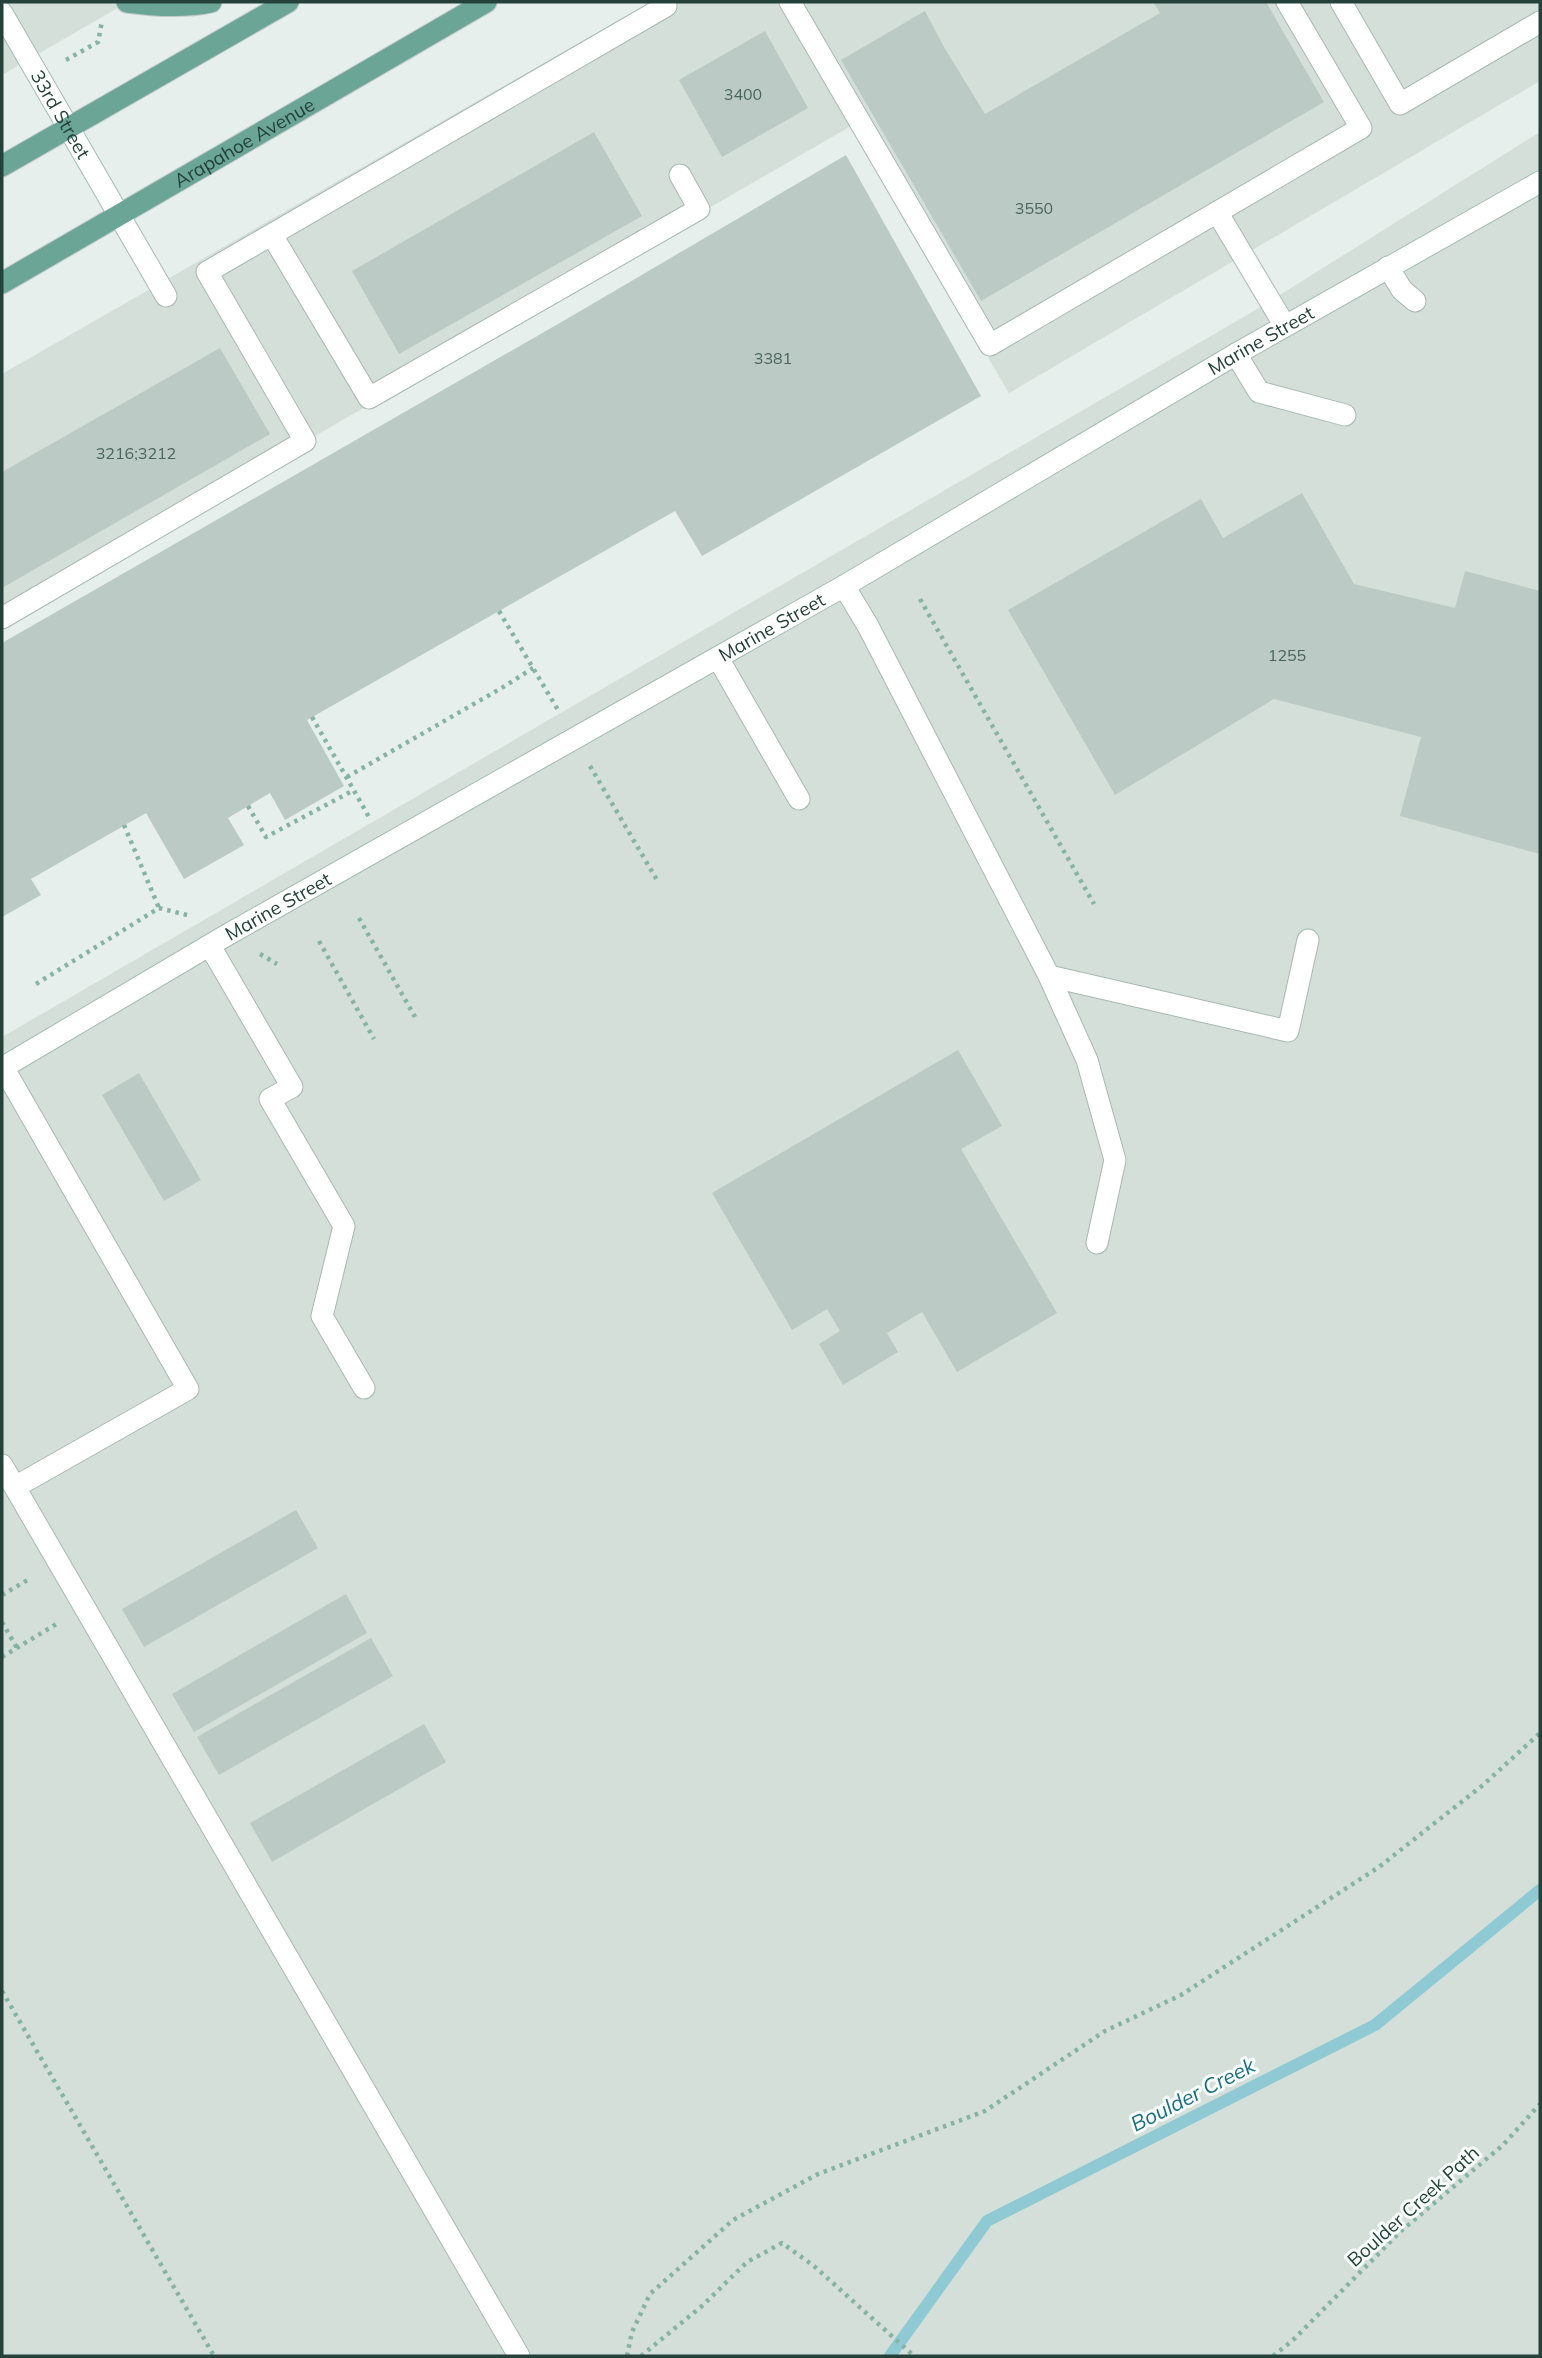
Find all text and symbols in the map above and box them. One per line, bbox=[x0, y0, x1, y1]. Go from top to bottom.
street label: 33rd Street bbox=[26, 66, 96, 163]
house number: 3400 bbox=[724, 84, 762, 104]
street label: Arapahoe Avenue bbox=[170, 92, 319, 193]
house number: 3550 bbox=[1015, 198, 1053, 218]
street label: Marine Street bbox=[1203, 300, 1318, 380]
house number: 3381 bbox=[754, 348, 792, 368]
house number: 3216;3212 bbox=[96, 443, 176, 463]
street label: Marine Street bbox=[714, 587, 829, 667]
house number: 1255 bbox=[1268, 645, 1306, 665]
street label: Marine Street bbox=[221, 866, 336, 946]
water label: Boulder Creek bbox=[1126, 2051, 1260, 2137]
street label: Boulder Creek Path bbox=[1342, 2140, 1484, 2272]

